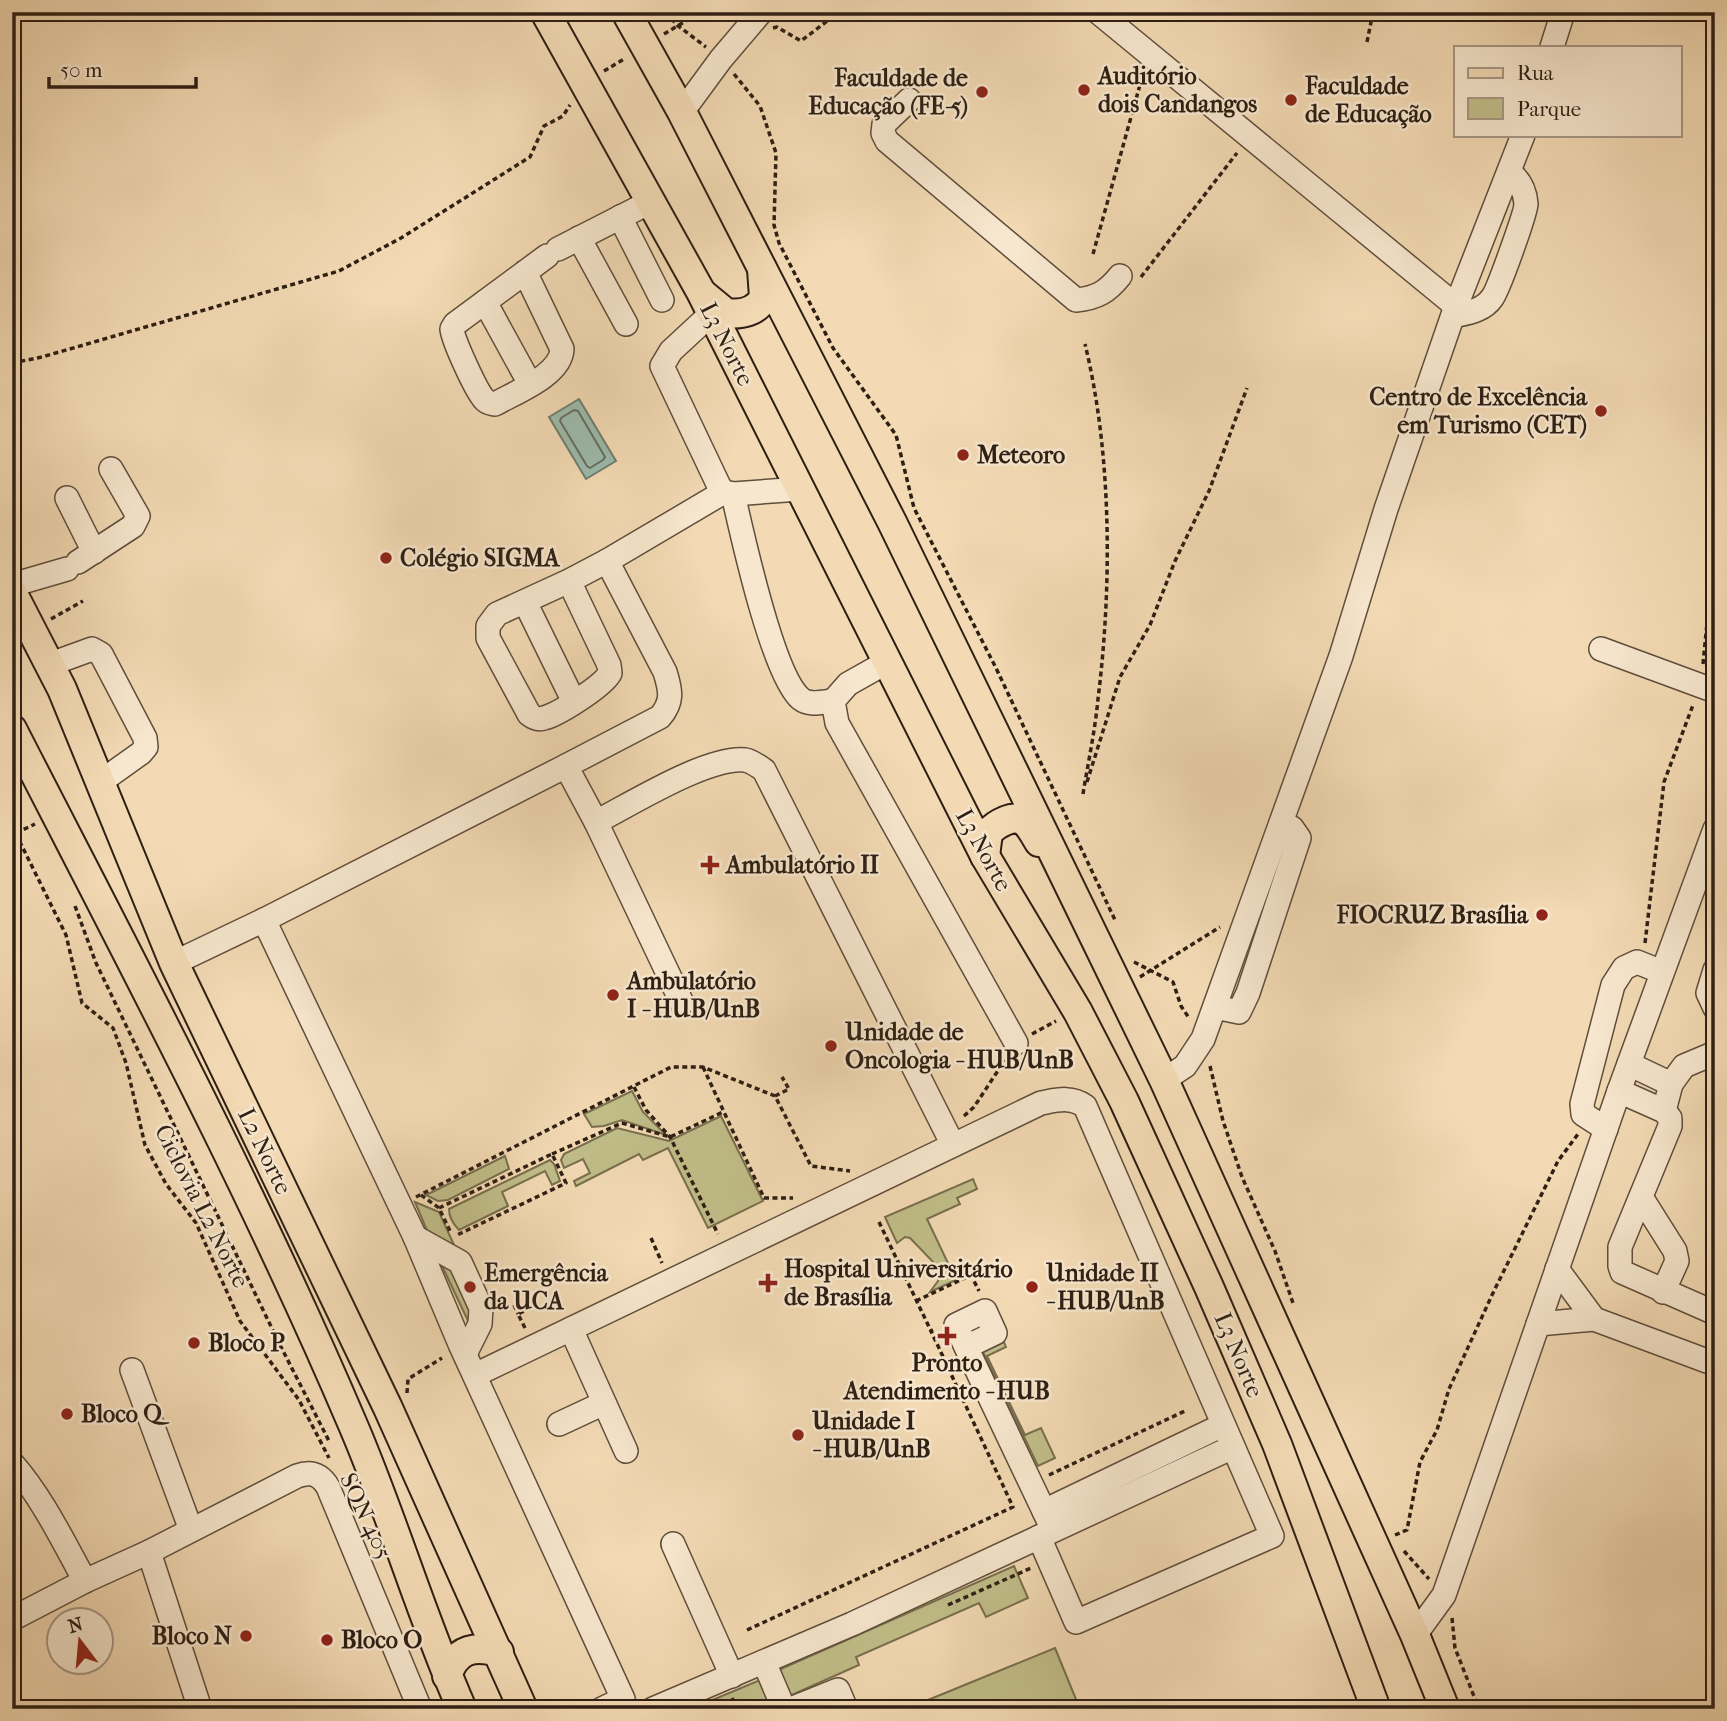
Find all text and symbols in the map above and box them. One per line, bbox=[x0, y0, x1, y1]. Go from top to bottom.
scale bar bbox=[49, 46, 196, 90]
legend bbox=[1454, 46, 1682, 136]
text: 50 m bbox=[60, 58, 103, 82]
text: Rua bbox=[1517, 61, 1554, 85]
place label: Auditório dois Candangos bbox=[1096, 62, 1257, 118]
place label: Faculdade de Educação (FE-5) bbox=[808, 64, 968, 121]
place label: Faculdade de Educação bbox=[1304, 72, 1432, 129]
marker: Auditório dois Candangos bbox=[1076, 82, 1092, 98]
marker: Faculdade de Educação (FE-5) bbox=[974, 84, 990, 100]
marker: Faculdade de Educação bbox=[1283, 92, 1299, 108]
text: Parque bbox=[1517, 97, 1581, 121]
street label: L3 Norte bbox=[694, 298, 760, 391]
place label: Centro de Excelência em Turismo (CET) bbox=[1369, 383, 1588, 439]
marker: Centro de Excelência em Turismo (CET) bbox=[1593, 403, 1609, 419]
place label: Meteoro bbox=[977, 441, 1065, 469]
marker: Meteoro bbox=[955, 447, 971, 463]
place label: Colégio SIGMA bbox=[400, 544, 561, 572]
marker: Colégio SIGMA bbox=[378, 550, 394, 566]
street label: L3 Norte bbox=[950, 804, 1018, 896]
place label: Ambulatório II bbox=[724, 851, 879, 879]
marker: Ambulatório II bbox=[700, 855, 720, 875]
place label: FIOCRUZ Brasília bbox=[1336, 901, 1529, 929]
marker: FIOCRUZ Brasília bbox=[1534, 907, 1550, 923]
place label: Ambulatório I - HUB/UnB bbox=[625, 967, 760, 1023]
marker: Ambulatório I - HUB/UnB bbox=[605, 987, 621, 1003]
place label: Unidade de Oncologia - HUB/UnB bbox=[844, 1018, 1074, 1074]
marker: Unidade de Oncologia - HUB/UnB bbox=[823, 1038, 839, 1054]
street label: L2 Norte bbox=[232, 1103, 298, 1199]
street label: Ciclovia L2 Norte bbox=[149, 1120, 255, 1292]
place label: Hospital Universitário de Brasília bbox=[784, 1255, 1013, 1311]
place label: Emergência da UCA bbox=[484, 1259, 609, 1315]
place label: Unidade II - HUB/UnB bbox=[1045, 1259, 1165, 1315]
marker: Hospital Universitário de Brasília bbox=[758, 1273, 778, 1293]
marker: Emergência da UCA bbox=[462, 1279, 478, 1295]
marker: Unidade II - HUB/UnB bbox=[1024, 1279, 1040, 1295]
street label: L3 Norte bbox=[1209, 1308, 1270, 1402]
marker: Pronto Atendimento - HUB bbox=[937, 1326, 957, 1346]
place label: Bloco P bbox=[208, 1329, 285, 1357]
marker: Bloco P bbox=[186, 1335, 202, 1351]
place label: Pronto Atendimento - HUB bbox=[842, 1349, 1050, 1405]
place label: Bloco Q bbox=[81, 1400, 170, 1428]
marker: Bloco Q bbox=[59, 1406, 75, 1422]
place label: Unidade I - HUB/UnB bbox=[811, 1407, 931, 1463]
marker: Unidade I - HUB/UnB bbox=[790, 1427, 806, 1443]
street label: SQN 405 bbox=[334, 1469, 398, 1563]
north arrow bbox=[46, 1606, 116, 1676]
text: N bbox=[66, 1613, 86, 1638]
place label: Bloco N bbox=[152, 1622, 233, 1650]
place label: Bloco O bbox=[341, 1626, 422, 1654]
marker: Bloco N bbox=[238, 1628, 254, 1644]
marker: Bloco O bbox=[319, 1632, 335, 1648]

